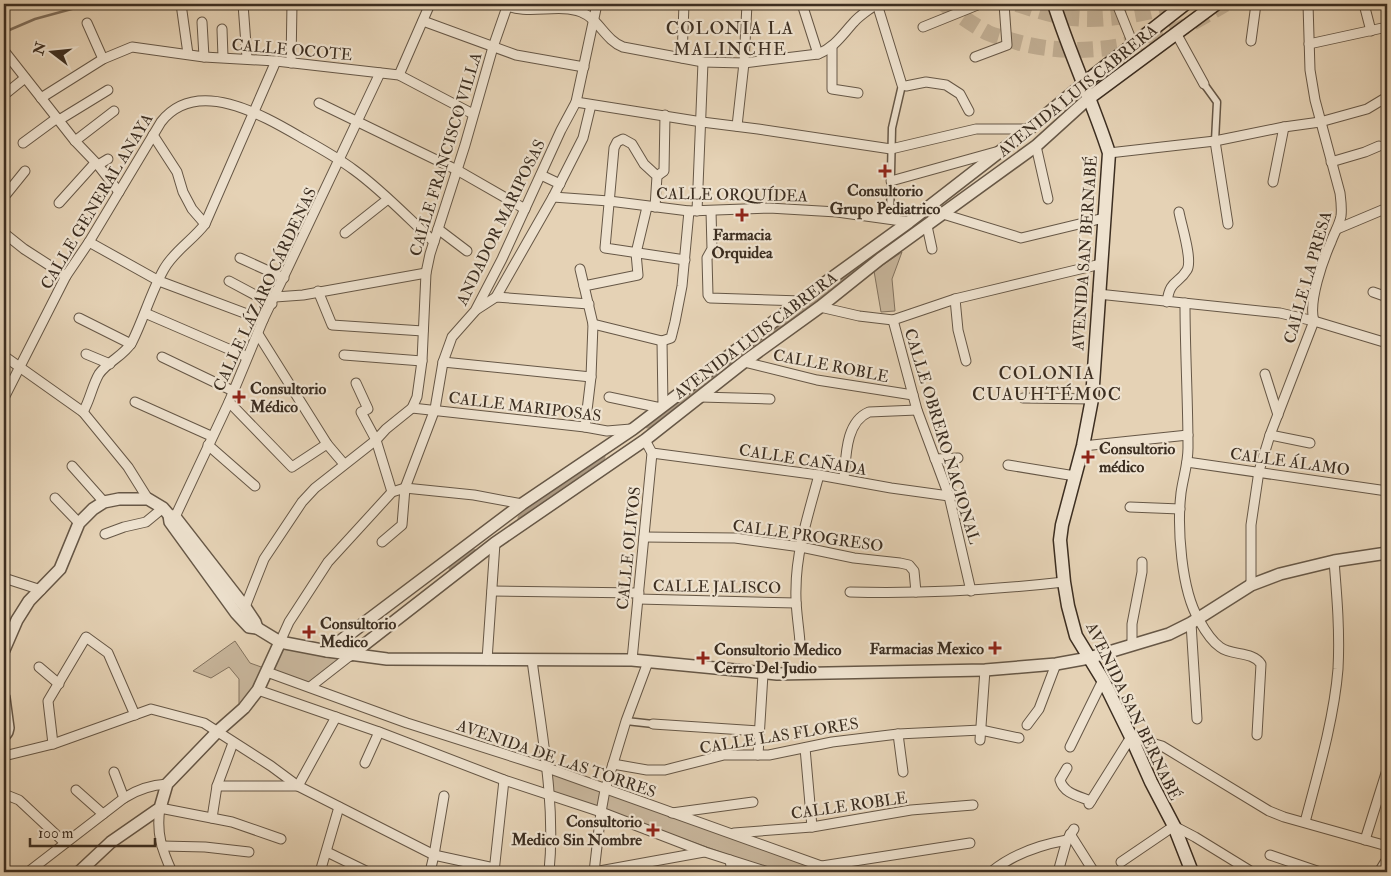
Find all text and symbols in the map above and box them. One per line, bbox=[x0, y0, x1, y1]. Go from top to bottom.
district label: COLONIA LA MALINCHE bbox=[666, 17, 794, 61]
street label: AVENIDA LUIS CABRERA bbox=[993, 20, 1161, 162]
north arrow bbox=[28, 28, 78, 78]
street label: CALLE OCOTE bbox=[231, 35, 353, 65]
text: N bbox=[30, 40, 50, 58]
street label: CALLE FRANCISCO VILLA bbox=[405, 50, 487, 259]
street label: CALLE GENERAL ANAYA bbox=[36, 110, 157, 293]
street label: ANDADOR MARIPOSAS bbox=[452, 136, 550, 310]
street label: AVENIDA SAN BERNABÉ bbox=[1067, 155, 1102, 352]
marker: Consultorio Grupo Pediatrico bbox=[878, 164, 892, 178]
place label: Consultorio Grupo Pediatrico bbox=[830, 181, 941, 220]
street label: CALLE LÁZARO CÁRDENAS bbox=[208, 184, 321, 394]
street label: CALLE ORQUÍDEA bbox=[656, 184, 808, 206]
marker: Farmacia Orquidea bbox=[735, 208, 749, 222]
street label: CALLE LA PRESA bbox=[1279, 209, 1336, 346]
place label: Farmacia Orquidea bbox=[712, 225, 773, 264]
street label: AVENIDA LUIS CABRERA bbox=[669, 268, 841, 404]
street label: CALLE OBRERO NACIONAL bbox=[900, 326, 985, 547]
street label: CALLE ROBLE bbox=[771, 345, 890, 387]
district label: COLONIA CUAUHTÉMOC bbox=[972, 362, 1122, 406]
place label: Consultorio Médico bbox=[249, 379, 326, 417]
street label: CALLE MARIPOSAS bbox=[447, 388, 602, 426]
marker: Consultorio Médico bbox=[232, 390, 246, 404]
place label: Consultorio médico bbox=[1099, 439, 1175, 477]
street label: CALLE CAÑADA bbox=[738, 440, 868, 480]
street label: CALLE ÁLAMO bbox=[1229, 443, 1351, 480]
marker: Consultorio médico bbox=[1081, 450, 1095, 464]
street label: CALLE OLIVOS bbox=[613, 485, 645, 611]
street label: CALLE PROGRESO bbox=[731, 516, 884, 556]
street label: CALLE JALISCO bbox=[653, 576, 781, 599]
place label: Consultorio Medico bbox=[319, 614, 396, 652]
street label: AVENIDA SAN BERNABÉ bbox=[1081, 618, 1186, 804]
marker: Consultorio Medico bbox=[302, 625, 316, 639]
place label: Farmacias Mexico bbox=[869, 639, 984, 659]
place label: Consultorio Medico Cerro Del Judio bbox=[714, 640, 842, 679]
marker: Farmacias Mexico bbox=[988, 641, 1002, 655]
marker: Consultorio Medico Cerro Del Judio bbox=[696, 651, 710, 665]
street label: CALLE LAS FLORES bbox=[698, 714, 860, 758]
street label: AVENIDA DE LAS TORRES bbox=[454, 715, 659, 802]
street label: CALLE ROBLE bbox=[790, 788, 909, 824]
place label: Consultorio Medico Sin Nombre bbox=[510, 812, 642, 850]
scale bar bbox=[30, 816, 155, 848]
marker: Consultorio Medico Sin Nombre bbox=[646, 823, 660, 837]
text: 100 m bbox=[38, 824, 74, 843]

